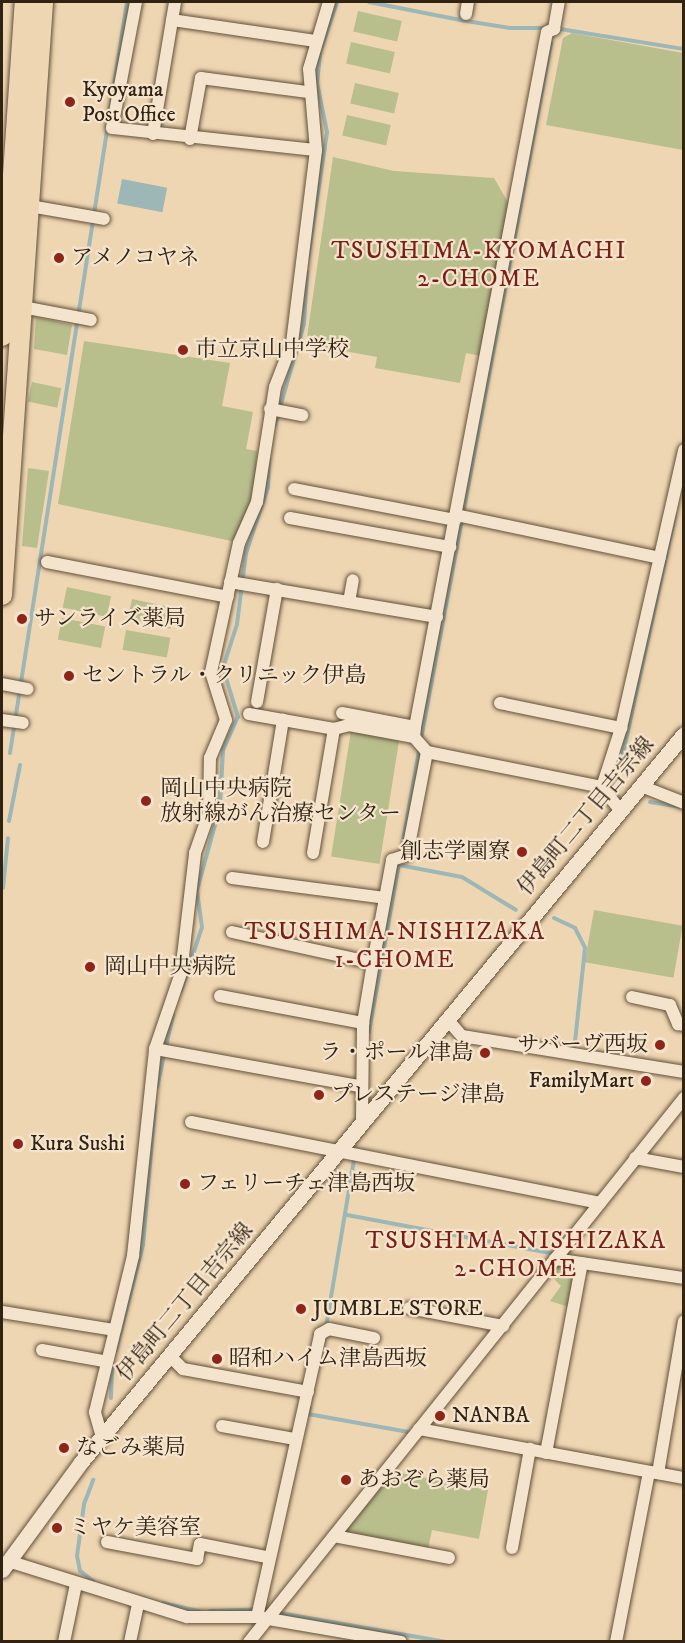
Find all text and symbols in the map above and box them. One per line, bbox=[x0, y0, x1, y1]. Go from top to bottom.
place label: Kyoyama Post Office bbox=[82, 76, 175, 128]
marker: Kyoyama Post Office bbox=[63, 95, 77, 109]
district label: TSUSHIMA-KYOMACHI 2-CHOME bbox=[331, 238, 627, 294]
place label: アメノコヤネ bbox=[71, 245, 203, 271]
marker: アメノコヤネ bbox=[52, 251, 66, 265]
place label: 市立京山中学校 bbox=[195, 337, 349, 363]
marker: 市立京山中学校 bbox=[176, 343, 190, 357]
place label: サンライズ薬局 bbox=[34, 606, 188, 632]
marker: サンライズ薬局 bbox=[15, 612, 29, 626]
place label: セントラル・クリニック伊島 bbox=[82, 663, 368, 689]
marker: セントラル・クリニック伊島 bbox=[60, 667, 78, 685]
street label: 伊島町二丁目吉宗線 bbox=[512, 732, 660, 900]
place label: 岡山中央病院 放射線がん治療センター bbox=[160, 775, 402, 826]
marker: 岡山中央病院 放射線がん治療センター bbox=[137, 792, 155, 810]
place label: 創志学園寮 bbox=[400, 839, 510, 865]
marker: 創志学園寮 bbox=[515, 845, 529, 859]
district label: TSUSHIMA-NISHIZAKA 1-CHOME bbox=[244, 919, 546, 975]
place label: 岡山中央病院 bbox=[104, 954, 236, 980]
marker: 岡山中央病院 bbox=[81, 958, 99, 976]
place label: サバーヴ西坂 bbox=[516, 1032, 648, 1058]
marker: サバーヴ西坂 bbox=[653, 1038, 667, 1052]
place label: ラ・ポール津島 bbox=[319, 1040, 473, 1066]
marker: ラ・ポール津島 bbox=[478, 1046, 492, 1060]
place label: FamilyMart bbox=[529, 1068, 634, 1094]
marker: FamilyMart bbox=[639, 1074, 653, 1088]
place label: プレステージ津島 bbox=[331, 1082, 507, 1108]
marker: プレステージ津島 bbox=[312, 1088, 326, 1102]
place label: Kura Sushi bbox=[30, 1131, 125, 1157]
marker: Kura Sushi bbox=[11, 1137, 25, 1151]
place label: フェリーチェ津島西坂 bbox=[197, 1171, 417, 1197]
marker: フェリーチェ津島西坂 bbox=[178, 1177, 192, 1191]
street label: 伊島町二丁目吉宗線 bbox=[111, 1218, 259, 1386]
district label: TSUSHIMA-NISHIZAKA 2-CHOME bbox=[365, 1228, 667, 1284]
place label: JUMBLE STORE bbox=[313, 1296, 483, 1322]
marker: JUMBLE STORE bbox=[294, 1302, 308, 1316]
place label: 昭和ハイム津島西坂 bbox=[229, 1346, 427, 1372]
marker: 昭和ハイム津島西坂 bbox=[210, 1352, 224, 1366]
place label: NANBA bbox=[452, 1403, 530, 1429]
marker: NANBA bbox=[433, 1409, 447, 1423]
place label: なごみ薬局 bbox=[76, 1435, 186, 1461]
marker: なごみ薬局 bbox=[57, 1441, 71, 1455]
place label: あおぞら薬局 bbox=[358, 1467, 490, 1493]
marker: あおぞら薬局 bbox=[339, 1473, 353, 1487]
place label: ミヤケ美容室 bbox=[69, 1515, 201, 1541]
marker: ミヤケ美容室 bbox=[50, 1521, 64, 1535]

